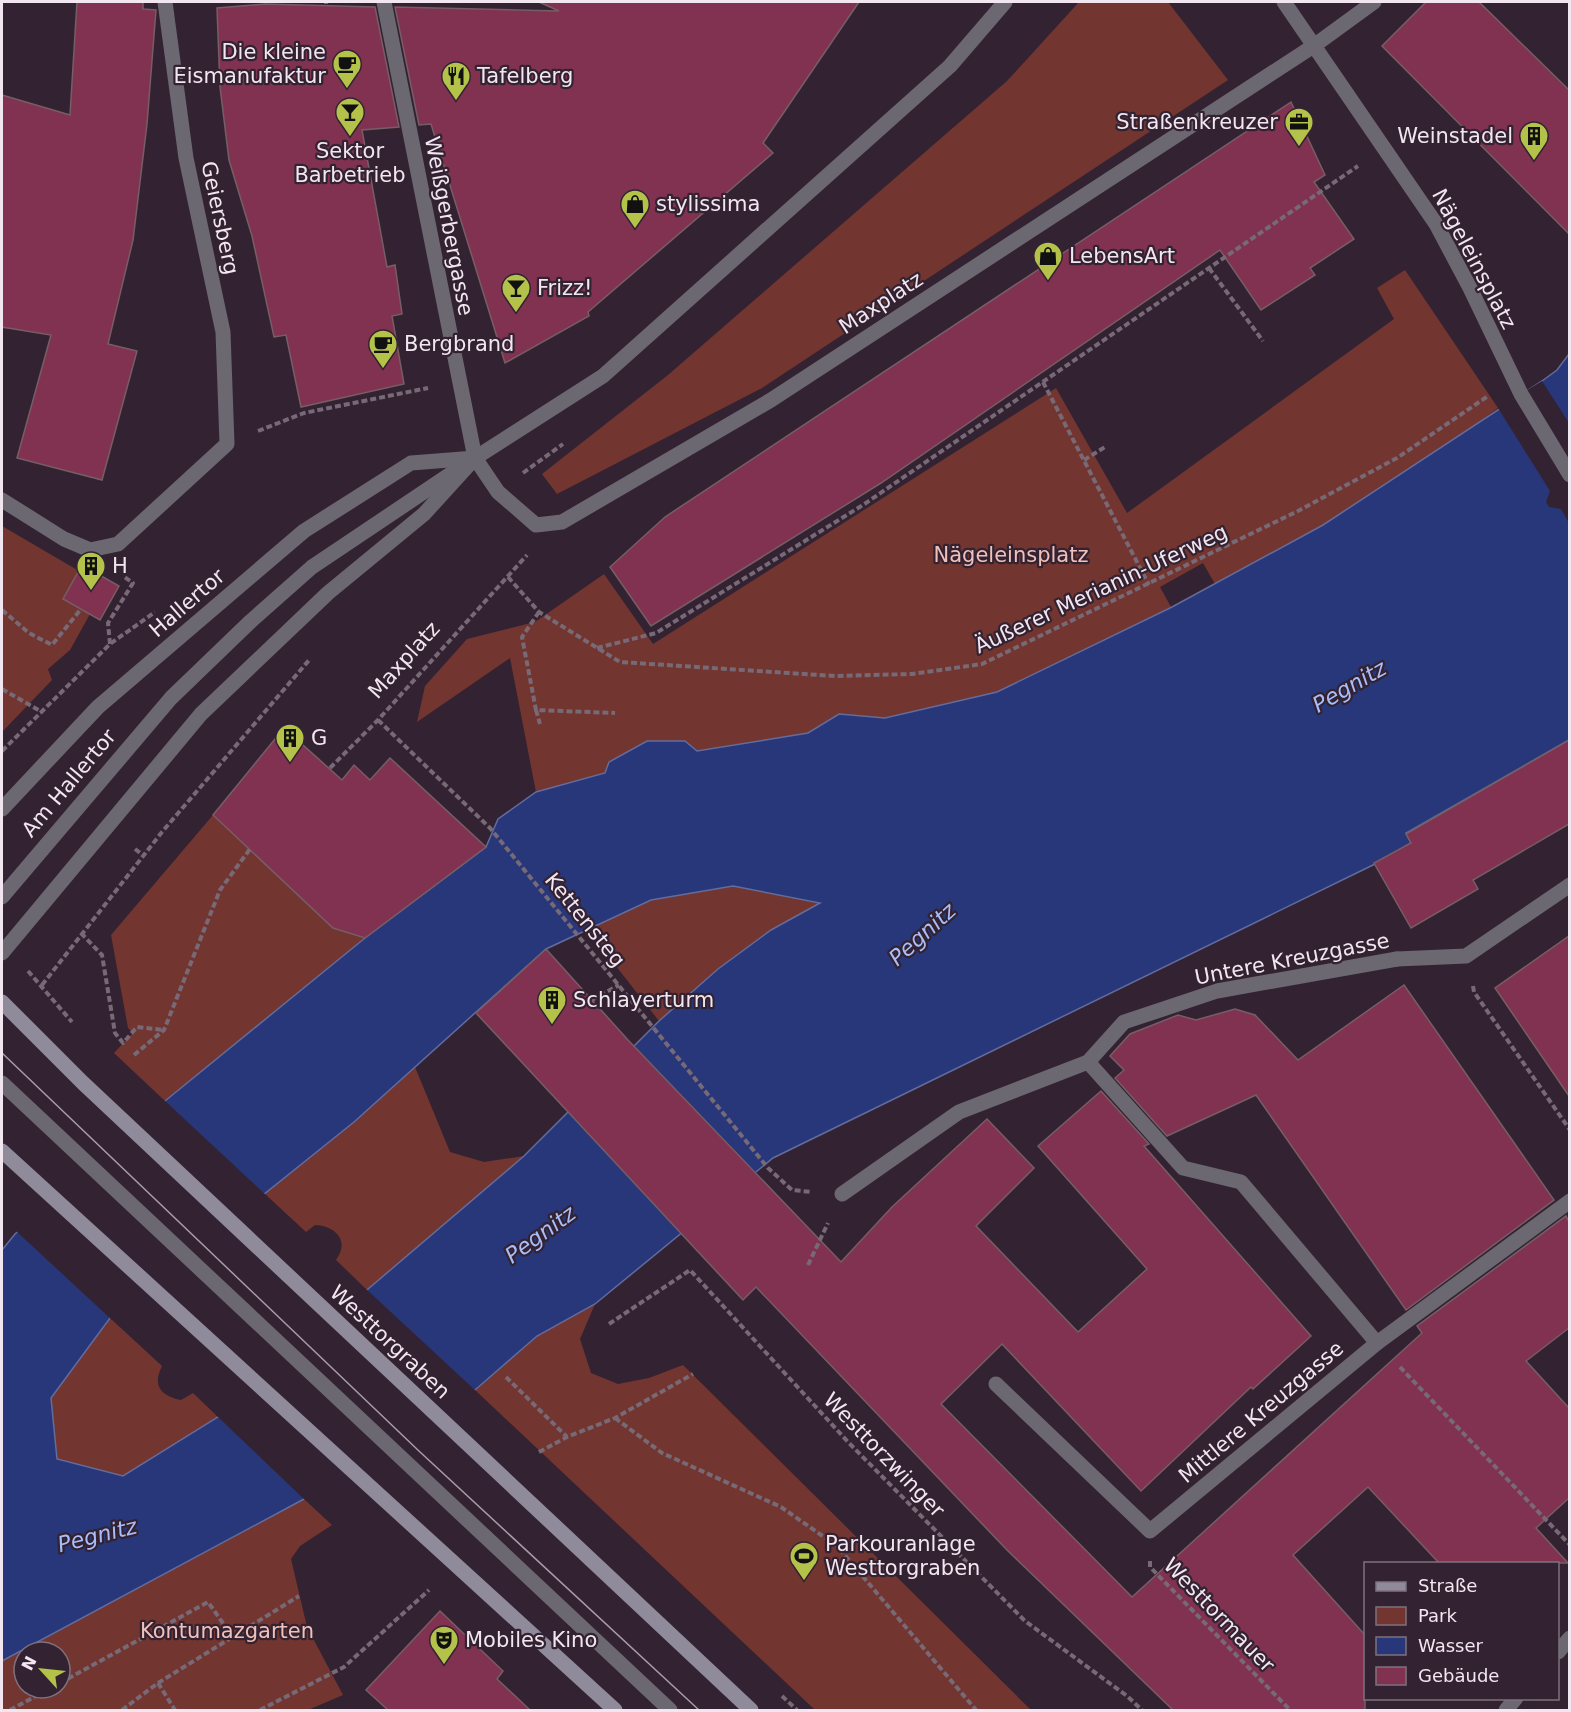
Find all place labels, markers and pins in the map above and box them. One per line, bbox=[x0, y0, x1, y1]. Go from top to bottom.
place label: Die kleine Eismanufaktur bbox=[173, 40, 326, 88]
cafe icon: Die kleine Eismanufaktur bbox=[331, 48, 363, 90]
restaurant icon: Tafelberg bbox=[440, 60, 472, 102]
place label: Tafelberg bbox=[476, 64, 573, 88]
bar icon: Sektor Barbetrieb bbox=[334, 96, 366, 138]
office icon: Straßenkreuzer bbox=[1283, 106, 1315, 148]
place label: Straßenkreuzer bbox=[1116, 110, 1278, 134]
building icon: Weinstadel bbox=[1518, 120, 1550, 162]
place label: Weinstadel bbox=[1397, 124, 1513, 148]
place label: Sektor Barbetrieb bbox=[294, 139, 406, 187]
shop icon: stylissima bbox=[619, 188, 651, 230]
place label: stylissima bbox=[656, 192, 760, 216]
shop icon: LebensArt bbox=[1032, 240, 1064, 282]
place label: LebensArt bbox=[1069, 244, 1175, 268]
bar icon: Frizz! bbox=[500, 272, 532, 314]
place label: Frizz! bbox=[537, 276, 592, 300]
cafe icon: Bergbrand bbox=[367, 328, 399, 370]
place label: Bergbrand bbox=[404, 332, 514, 356]
building icon: H bbox=[75, 550, 107, 592]
place label: H bbox=[112, 554, 128, 578]
building icon: G bbox=[274, 722, 306, 764]
place label: G bbox=[311, 726, 327, 750]
building icon: Schlayerturm bbox=[536, 984, 568, 1026]
place label: Schlayerturm bbox=[573, 988, 714, 1012]
place label: Parkouranlage Westtorgraben bbox=[825, 1532, 980, 1580]
sports icon: Parkouranlage Westtorgraben bbox=[788, 1540, 820, 1582]
theatre icon: Mobiles Kino bbox=[428, 1624, 460, 1666]
place label: Mobiles Kino bbox=[465, 1628, 597, 1652]

